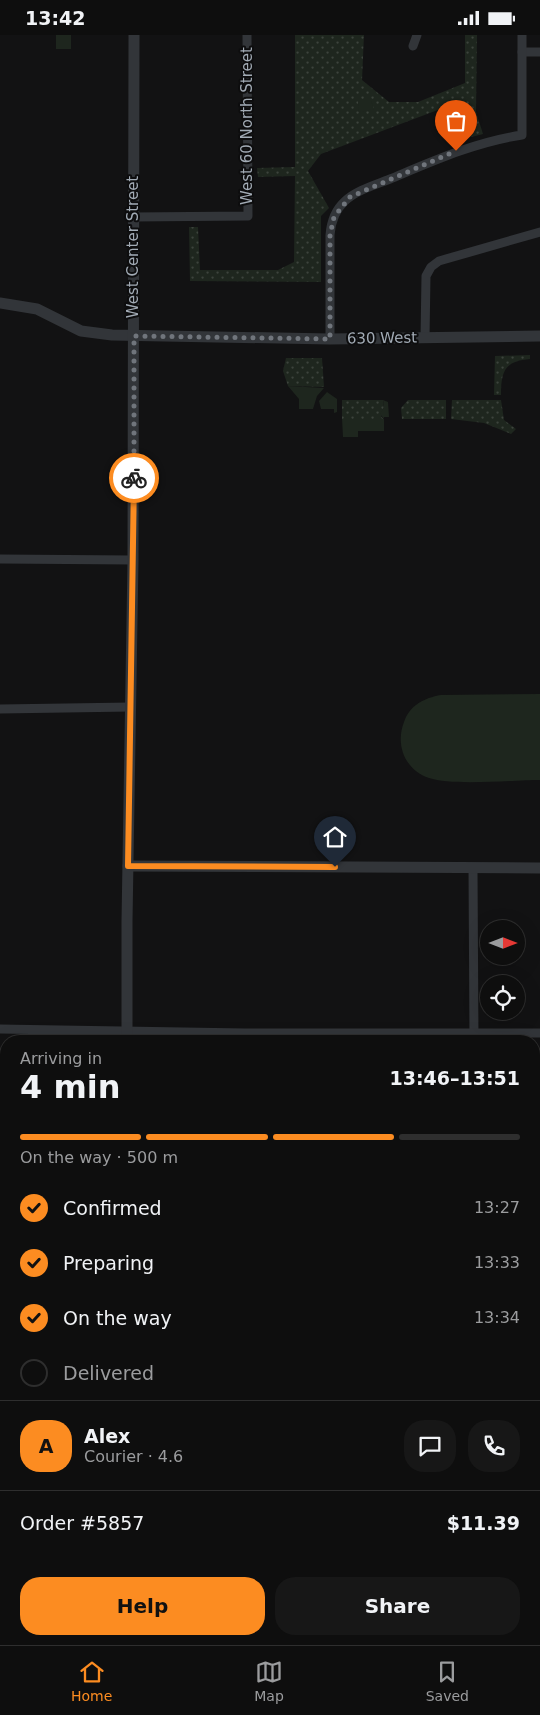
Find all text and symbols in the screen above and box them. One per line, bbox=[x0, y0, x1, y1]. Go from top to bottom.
text: 13:42 bbox=[25, 7, 85, 29]
street label: West 60 North Street bbox=[238, 47, 256, 205]
pin bbox=[435, 100, 477, 151]
icon: bag bbox=[442, 107, 470, 135]
street label: West Center Street bbox=[124, 176, 142, 318]
street label: 630 West bbox=[347, 328, 417, 348]
courier bbox=[109, 453, 159, 503]
icon: bike bbox=[120, 464, 148, 492]
pin bbox=[314, 816, 356, 867]
icon: home bbox=[321, 823, 349, 851]
north arrow bbox=[480, 920, 525, 965]
map controls bbox=[480, 920, 525, 1020]
button: locate bbox=[480, 975, 525, 1020]
text: Arriving in bbox=[20, 1049, 102, 1068]
text: 13:46–13:51 bbox=[390, 1067, 520, 1089]
text: 4 min bbox=[20, 1068, 121, 1106]
text: On the way · 500 m bbox=[20, 1148, 178, 1167]
icon: check bbox=[20, 1194, 48, 1222]
text: Confirmed bbox=[63, 1197, 162, 1219]
text: 13:27 bbox=[474, 1198, 520, 1217]
icon: check bbox=[20, 1249, 48, 1277]
text: Preparing bbox=[63, 1252, 154, 1274]
text: 13:33 bbox=[474, 1253, 520, 1272]
icon: check bbox=[20, 1304, 48, 1332]
text: On the way bbox=[63, 1307, 172, 1329]
text: 13:34 bbox=[474, 1308, 520, 1327]
text: Delivered bbox=[63, 1362, 154, 1384]
button: chat bbox=[404, 1420, 456, 1472]
button: phone bbox=[468, 1420, 520, 1472]
text: Alex bbox=[84, 1425, 130, 1447]
text: A bbox=[39, 1435, 53, 1457]
text: Courier · 4.6 bbox=[84, 1447, 183, 1466]
text: Order #5857 bbox=[20, 1512, 144, 1534]
text: $11.39 bbox=[447, 1512, 520, 1534]
button: Help bbox=[20, 1577, 265, 1635]
button: Share bbox=[275, 1577, 520, 1635]
tab: Home bbox=[71, 1658, 112, 1704]
tab: Map bbox=[254, 1658, 284, 1704]
tab: Saved bbox=[426, 1658, 469, 1704]

